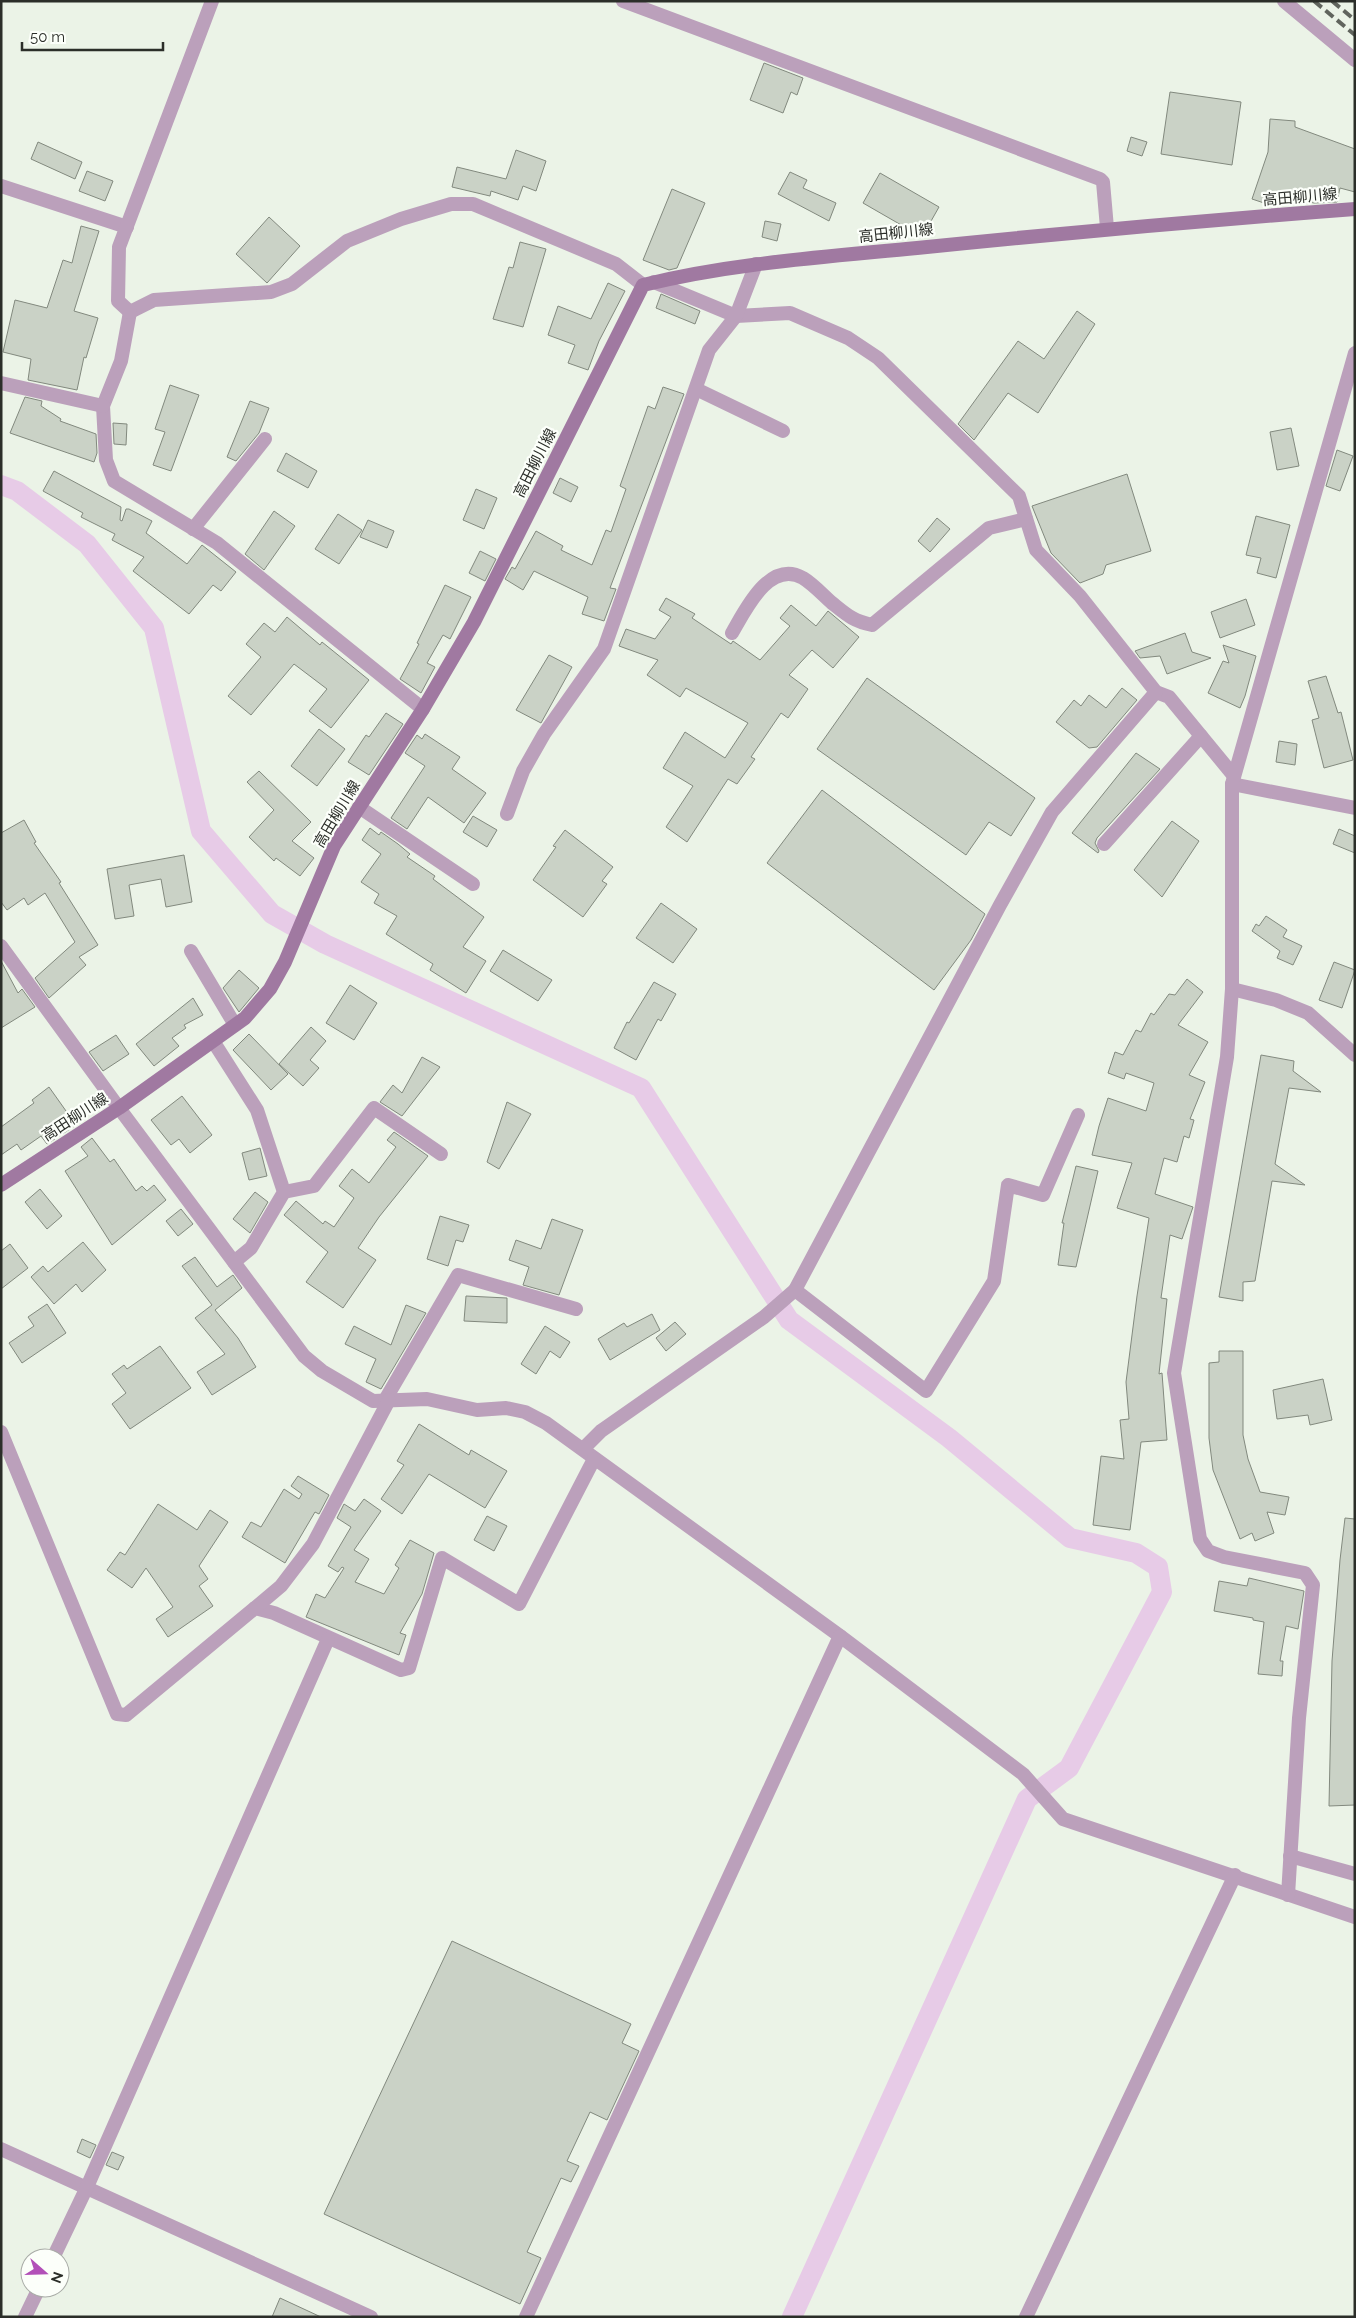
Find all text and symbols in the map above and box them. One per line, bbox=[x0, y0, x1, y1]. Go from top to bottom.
scale bar bbox=[22, 20, 164, 52]
text: 50 m bbox=[30, 28, 65, 46]
street label: 高田柳川線 bbox=[1262, 185, 1338, 209]
street label: 高田柳川線 bbox=[858, 220, 934, 246]
street label: 高田柳川線 bbox=[510, 425, 560, 501]
street label: 高田柳川線 bbox=[310, 777, 364, 851]
street label: 高田柳川線 bbox=[39, 1089, 111, 1145]
north arrow bbox=[20, 2248, 70, 2298]
text: N bbox=[48, 2270, 67, 2285]

